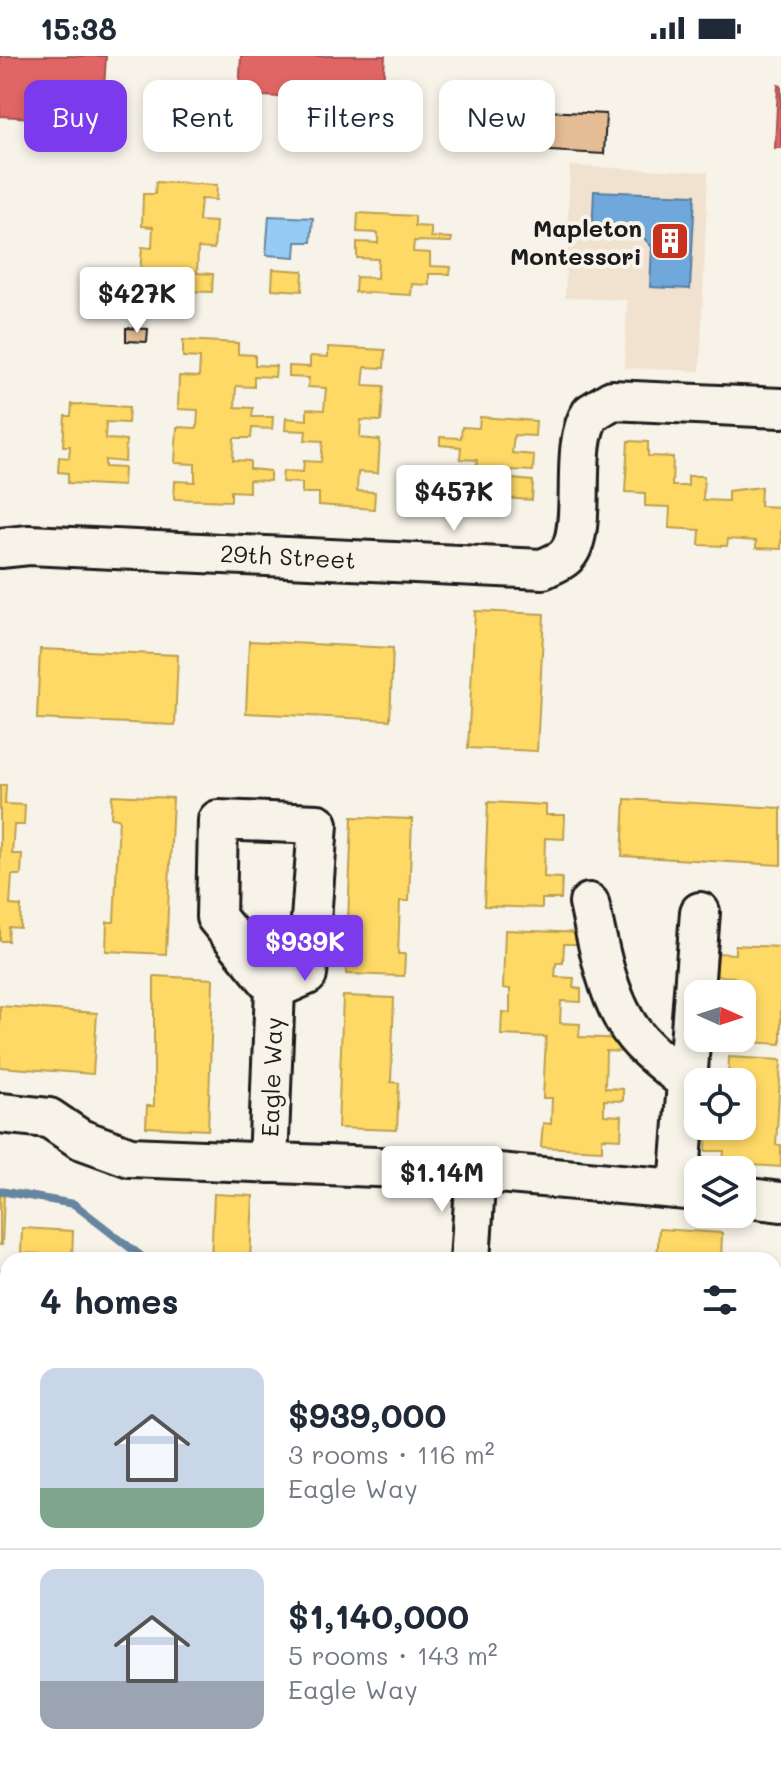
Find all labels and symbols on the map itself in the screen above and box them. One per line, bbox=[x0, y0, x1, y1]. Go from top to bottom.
place label: Mapleton Montessori bbox=[510, 212, 642, 271]
building icon: Mapleton Montessori bbox=[649, 220, 691, 262]
pin: $427K bbox=[81, 267, 193, 335]
pin: $457K bbox=[398, 465, 510, 533]
street label: 29th Street bbox=[219, 537, 357, 575]
pin: $939K bbox=[249, 915, 361, 983]
north arrow bbox=[684, 980, 756, 1052]
street label: Eagle Way bbox=[253, 1017, 289, 1137]
pin: $1.14M bbox=[377, 1146, 507, 1214]

